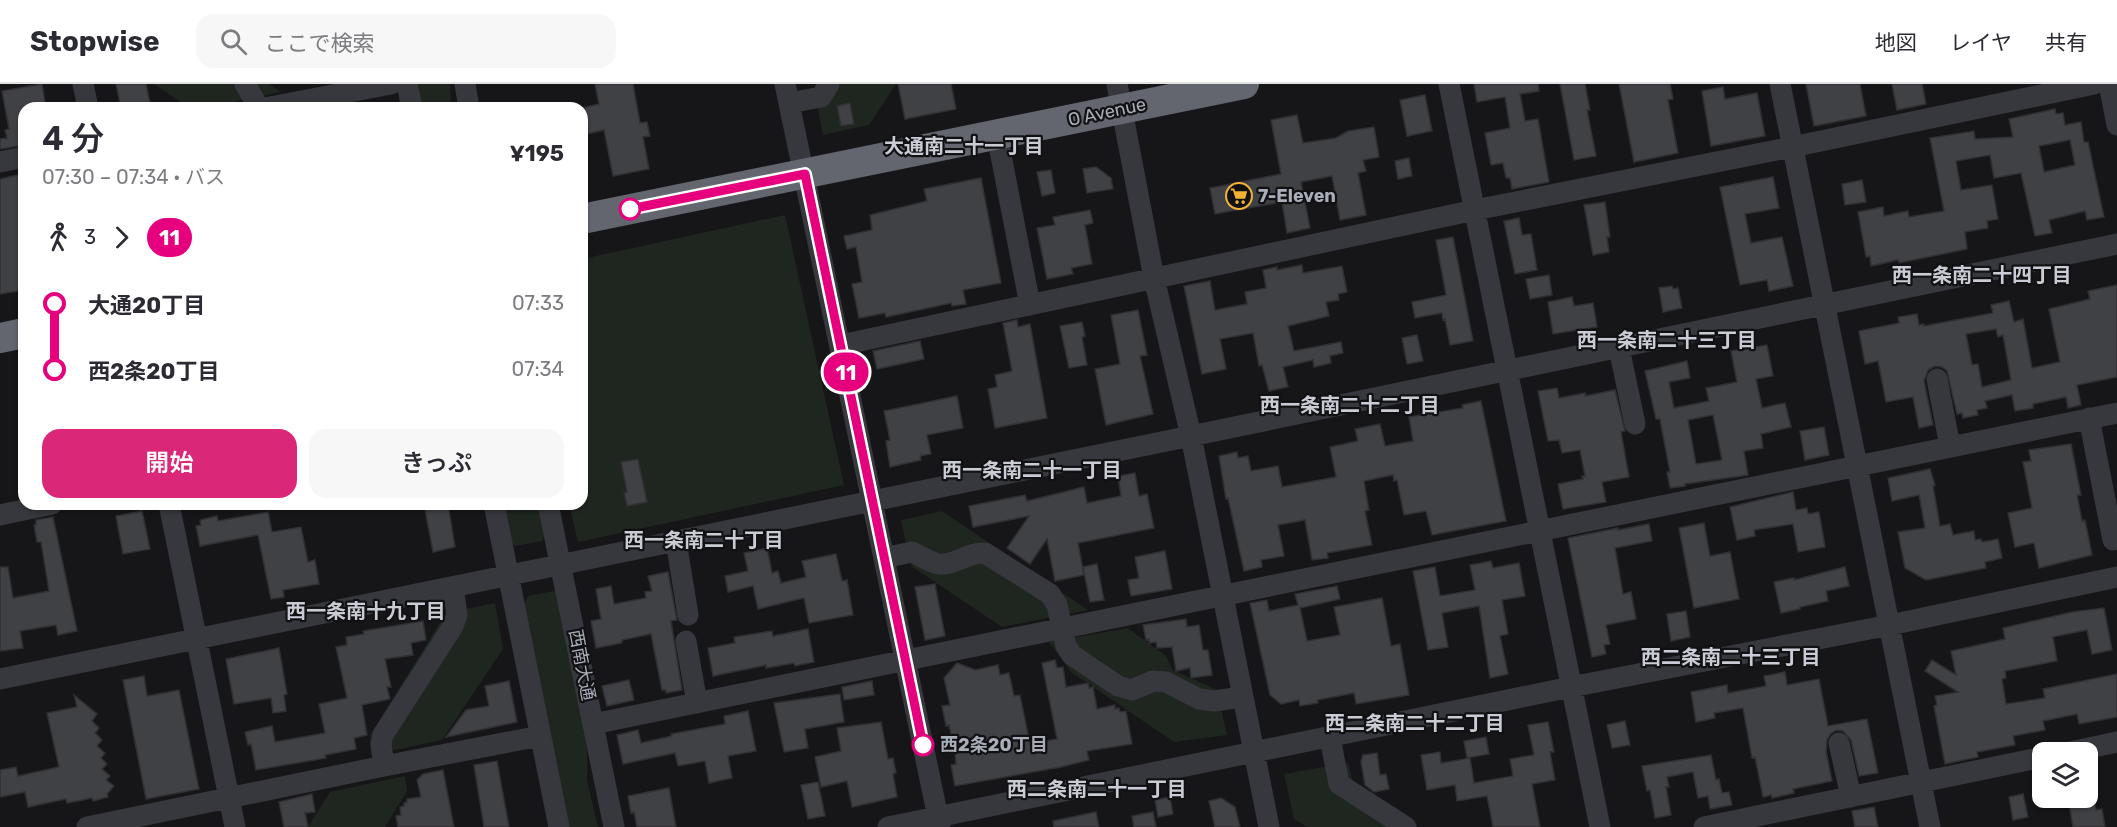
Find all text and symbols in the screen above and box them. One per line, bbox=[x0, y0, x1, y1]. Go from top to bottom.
search box bbox=[196, 14, 616, 68]
text: Stopwise bbox=[30, 25, 160, 58]
icon: search bbox=[217, 25, 250, 58]
text: ここで検索 bbox=[265, 30, 375, 57]
text: 地図 bbox=[1875, 30, 1917, 55]
text: レイヤ bbox=[1950, 30, 2012, 55]
text: 共有 bbox=[2045, 30, 2087, 55]
street label: O Avenue bbox=[1066, 93, 1148, 131]
text: 4 分 bbox=[42, 119, 104, 158]
district label: 大通南二十一丁目 bbox=[884, 134, 1044, 158]
text: ¥195 bbox=[510, 140, 564, 167]
text: 07:30 – 07:34 · バス bbox=[42, 165, 225, 189]
supermarket icon: 7-Eleven bbox=[1224, 181, 1254, 211]
place label: 7-Eleven bbox=[1258, 185, 1336, 207]
unlabelled marker bbox=[619, 198, 641, 220]
icon: walk bbox=[42, 221, 75, 254]
icon: forward bbox=[105, 221, 138, 254]
text: 3 bbox=[84, 225, 96, 249]
text: 11 bbox=[159, 225, 180, 250]
district label: 西一条南二十四丁目 bbox=[1892, 263, 2072, 287]
text: 07:33 bbox=[512, 291, 564, 315]
text: 大通20丁目 bbox=[88, 292, 205, 319]
district label: 西一条南二十三丁目 bbox=[1577, 328, 1757, 352]
line badge: 11 bbox=[819, 352, 873, 392]
text: 07:34 bbox=[511, 357, 564, 381]
text: 西2条20丁目 bbox=[88, 358, 220, 385]
text: 11 bbox=[836, 360, 856, 385]
district label: 西一条南二十二丁目 bbox=[1260, 393, 1440, 417]
button: 開始 bbox=[42, 429, 297, 498]
button: きっぷ bbox=[309, 429, 564, 498]
district label: 西一条南二十一丁目 bbox=[942, 458, 1122, 482]
district label: 西一条南二十丁目 bbox=[624, 528, 784, 552]
district label: 西一条南十九丁目 bbox=[286, 599, 446, 623]
street label: 西南大通 bbox=[564, 628, 600, 702]
district label: 西二条南二十三丁目 bbox=[1641, 645, 1821, 669]
district label: 西二条南二十二丁目 bbox=[1325, 711, 1505, 735]
marker: 西2条20丁目 bbox=[912, 734, 934, 756]
place label: 西2条20丁目 bbox=[940, 734, 1048, 756]
map controls bbox=[2032, 742, 2098, 808]
button: layers bbox=[2032, 742, 2098, 808]
district label: 西二条南二十一丁目 bbox=[1007, 777, 1187, 801]

